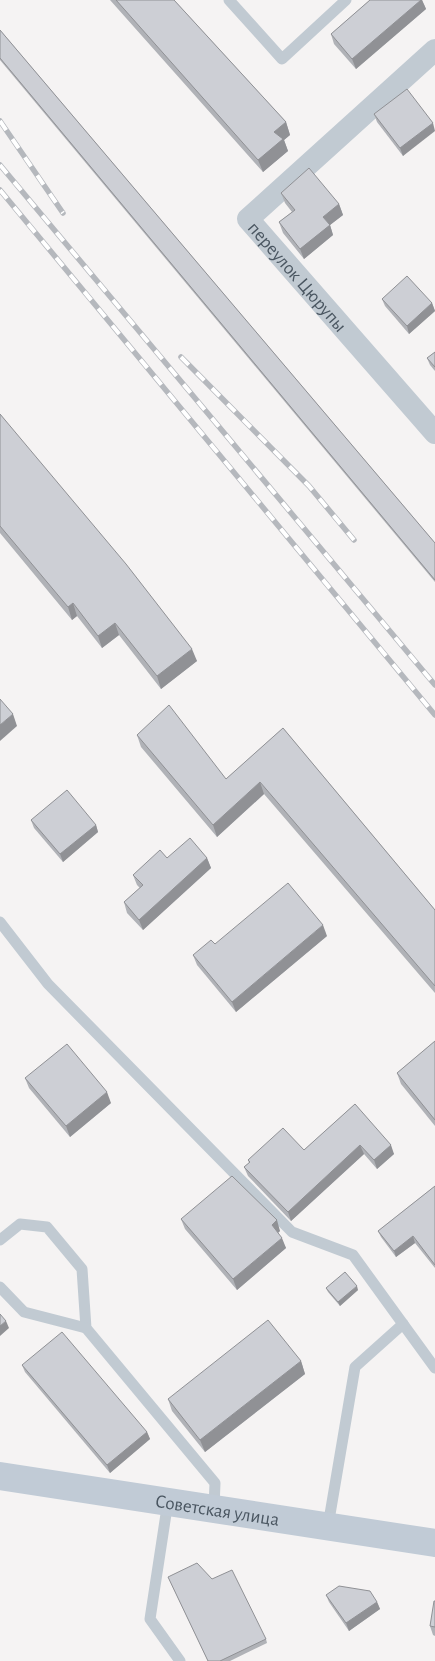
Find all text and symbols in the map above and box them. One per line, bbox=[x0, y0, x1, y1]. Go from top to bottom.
street label: переулок Цюрупы bbox=[244, 218, 350, 336]
street label: Советская улица bbox=[154, 1492, 281, 1530]

